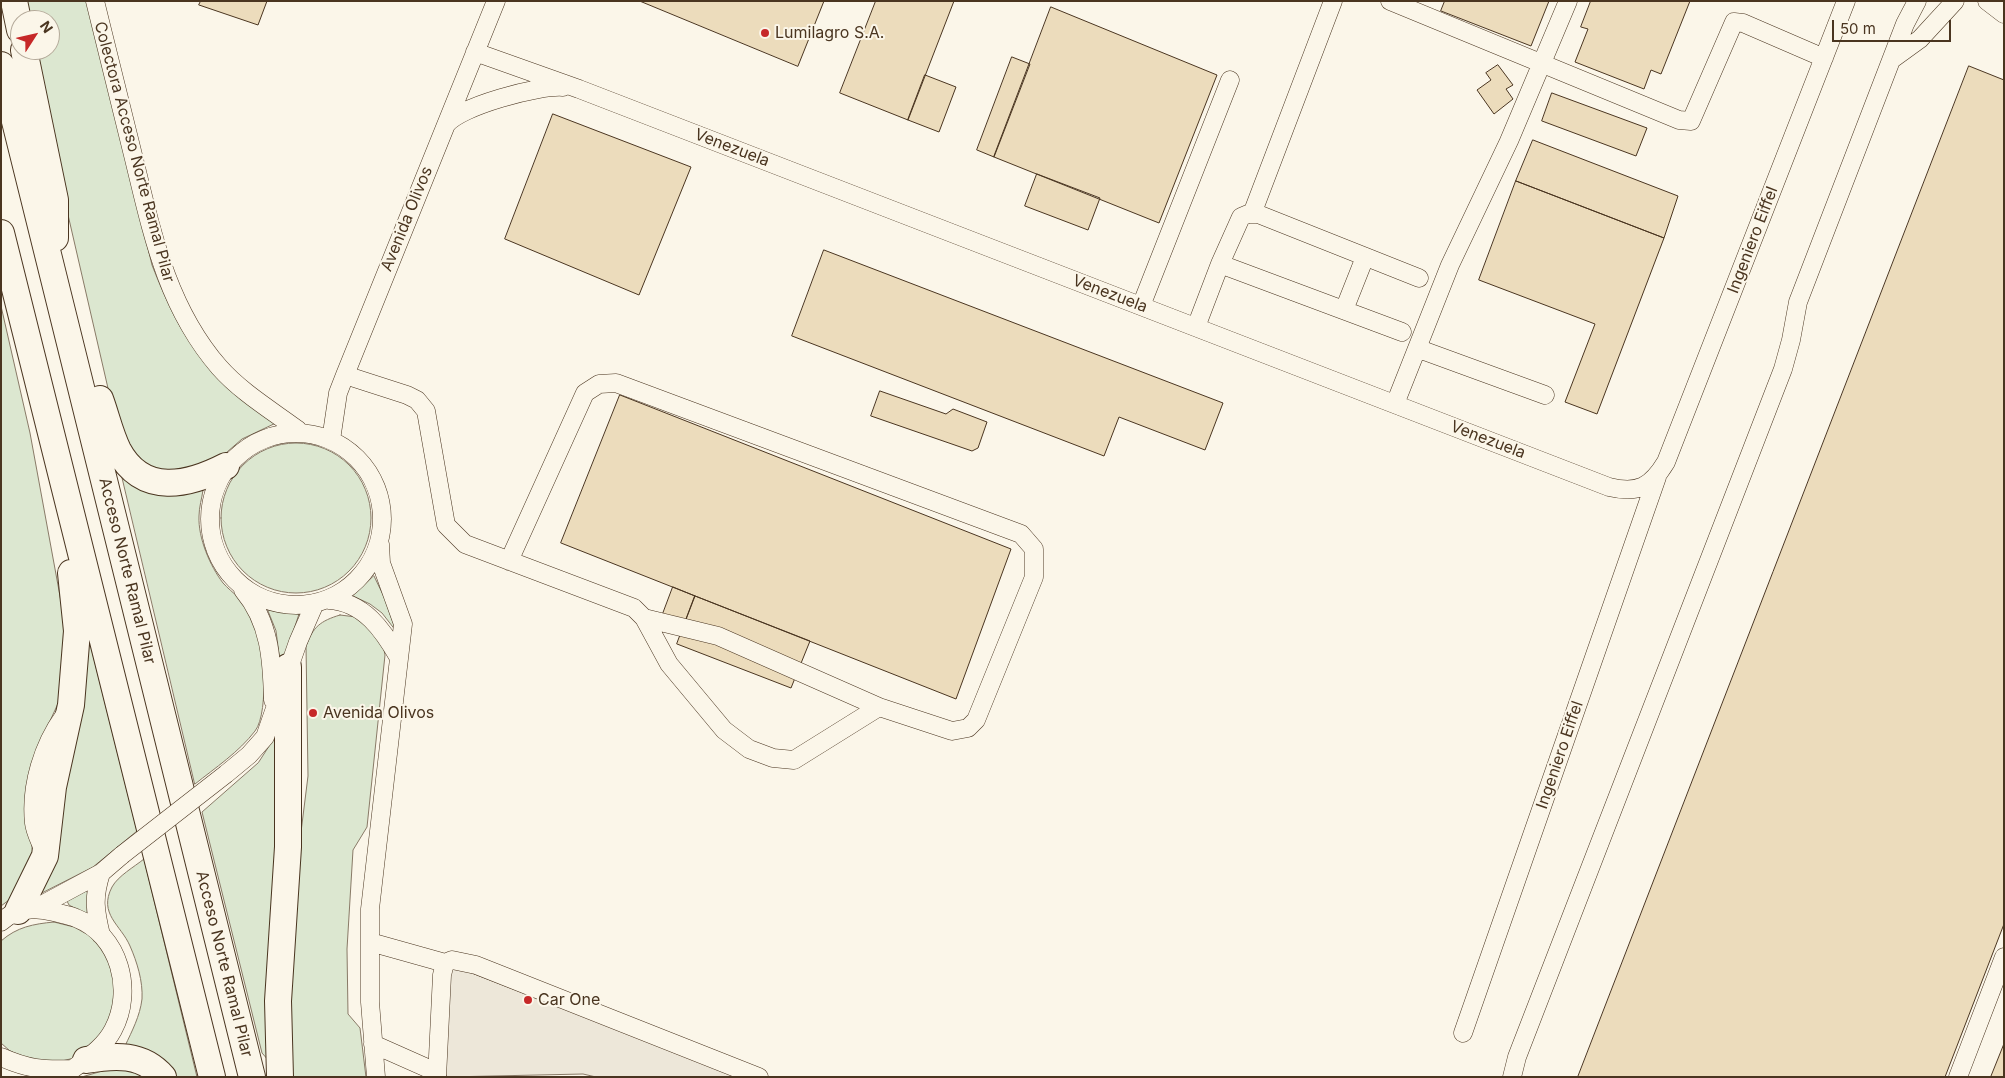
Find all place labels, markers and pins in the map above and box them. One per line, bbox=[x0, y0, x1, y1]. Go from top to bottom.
place label: Lumilagro S.A. bbox=[775, 23, 884, 43]
marker: Lumilagro S.A. bbox=[759, 27, 771, 39]
place label: Avenida Olivos bbox=[323, 703, 434, 723]
marker: Avenida Olivos bbox=[307, 707, 319, 719]
place label: Car One bbox=[538, 990, 600, 1010]
marker: Car One bbox=[522, 994, 534, 1006]

